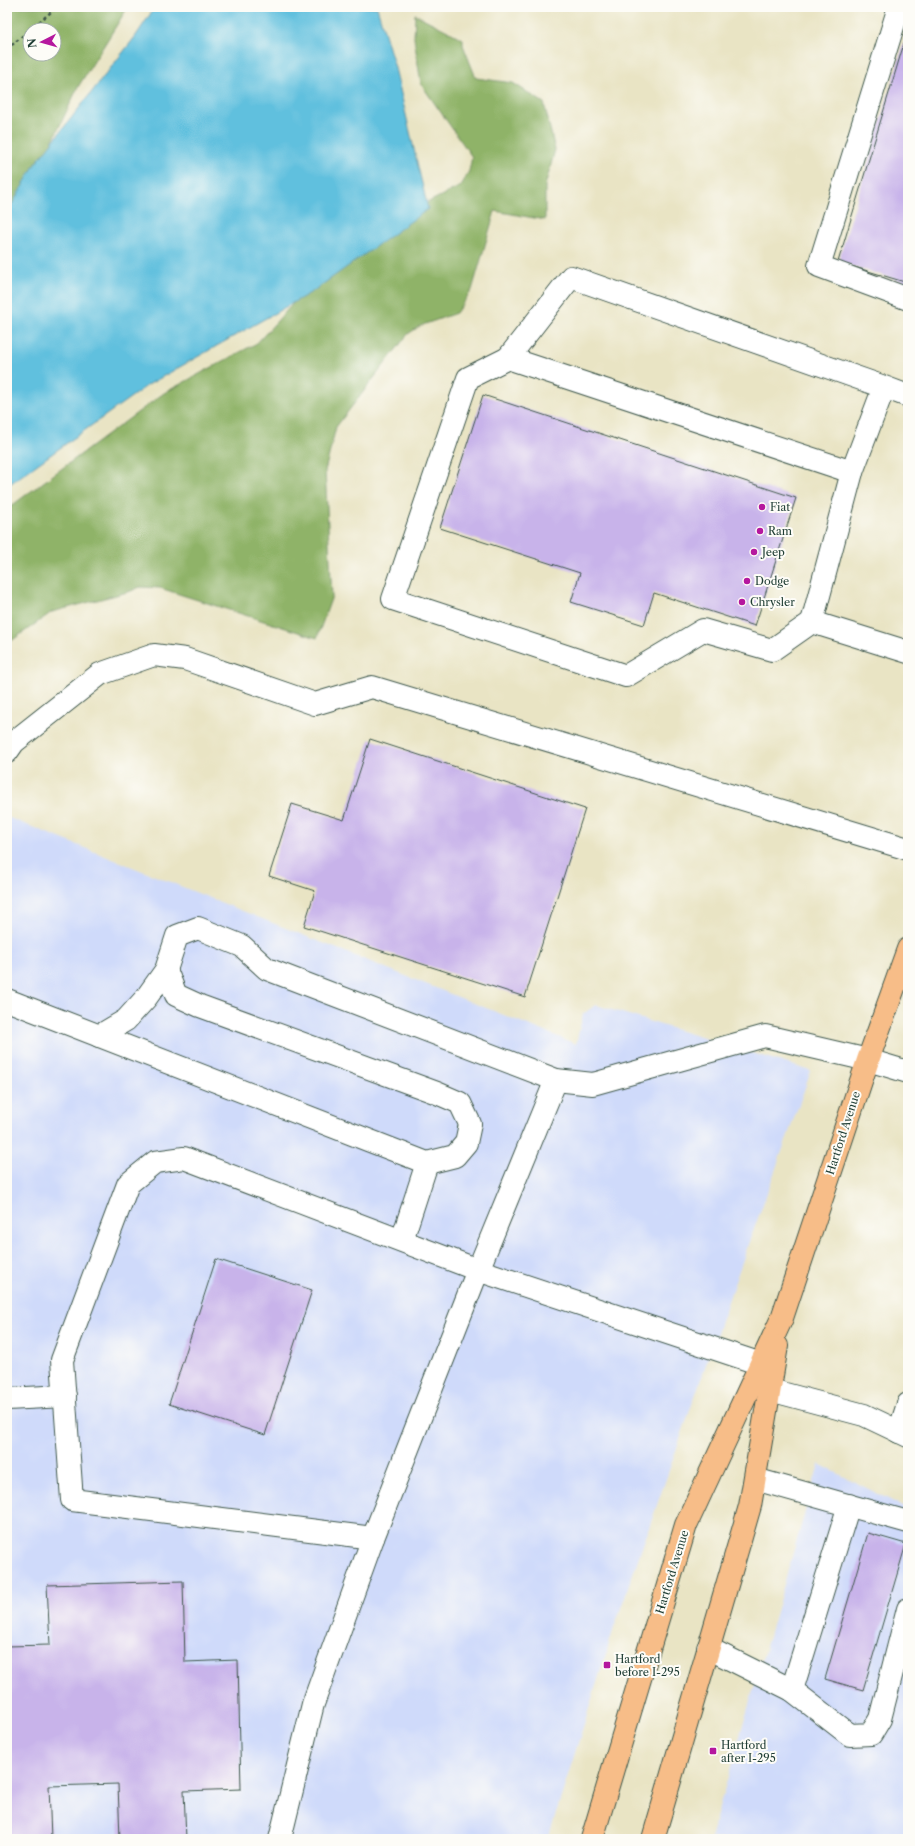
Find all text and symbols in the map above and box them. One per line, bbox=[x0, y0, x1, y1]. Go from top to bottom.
north arrow bbox=[22, 22, 62, 62]
text: N bbox=[25, 37, 40, 49]
place label: Fiat bbox=[770, 500, 790, 514]
marker: Fiat bbox=[757, 502, 767, 512]
place label: Ram bbox=[768, 524, 793, 538]
marker: Ram bbox=[755, 526, 765, 536]
place label: Jeep bbox=[760, 545, 785, 559]
marker: Jeep bbox=[749, 547, 759, 557]
place label: Dodge bbox=[755, 574, 789, 588]
marker: Dodge bbox=[742, 576, 752, 586]
place label: Chrysler bbox=[750, 595, 795, 609]
marker: Chrysler bbox=[737, 597, 747, 607]
street label: Hartford Avenue bbox=[823, 1089, 863, 1177]
street label: Hartford Avenue bbox=[653, 1528, 691, 1616]
place label: Hartford before I-295 bbox=[615, 1652, 680, 1679]
marker: Hartford before I-295 bbox=[602, 1660, 612, 1670]
place label: Hartford after I-295 bbox=[721, 1738, 776, 1765]
marker: Hartford after I-295 bbox=[708, 1746, 718, 1756]

